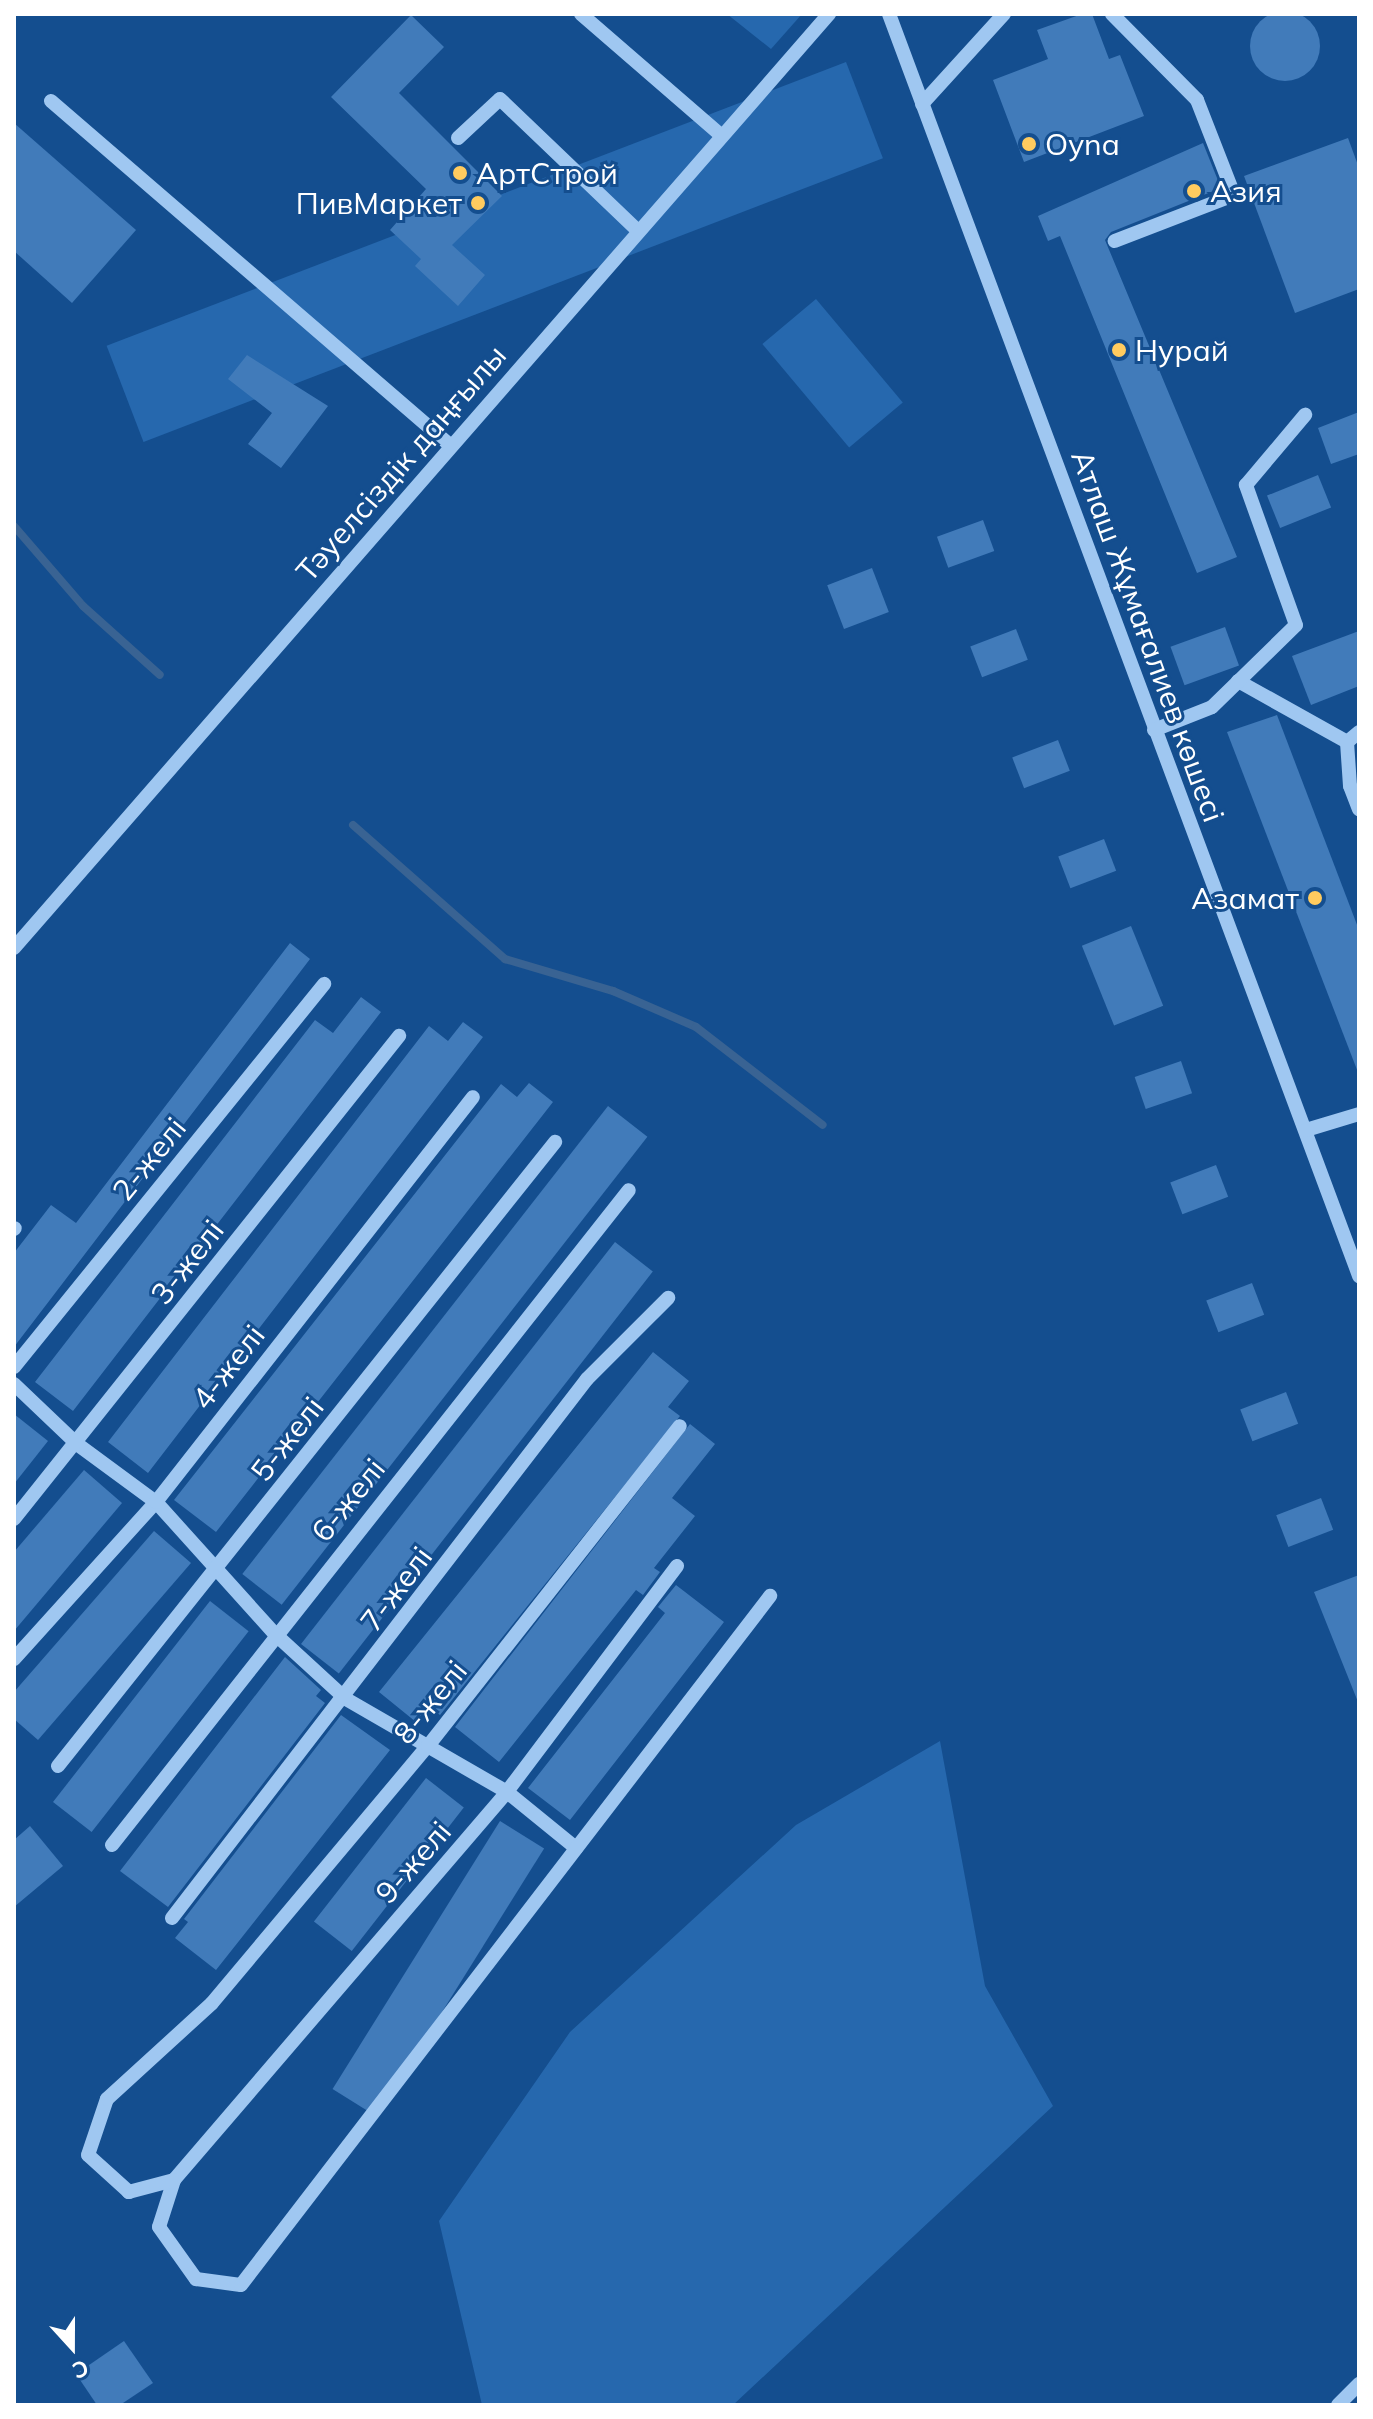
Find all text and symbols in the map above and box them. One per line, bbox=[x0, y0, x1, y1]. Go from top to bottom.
place label: Oyna bbox=[1045, 126, 1120, 162]
marker: Oyna bbox=[1020, 135, 1038, 153]
place label: АртСтрой bbox=[476, 155, 618, 191]
marker: АртСтрой bbox=[451, 164, 469, 182]
place label: Азия bbox=[1210, 173, 1282, 209]
marker: Азия bbox=[1185, 182, 1203, 200]
place label: ПивМаркет bbox=[296, 185, 462, 221]
marker: ПивМаркет bbox=[469, 194, 487, 212]
place label: Нурай bbox=[1135, 332, 1229, 368]
street label: Тәуелсіздік даңғылы bbox=[289, 338, 513, 588]
marker: Нурай bbox=[1110, 341, 1128, 359]
street label: Атлаш Жұмағалиев көшесі bbox=[1064, 445, 1232, 827]
place label: Азамат bbox=[1191, 880, 1299, 916]
marker: Азамат bbox=[1306, 889, 1324, 907]
street label: 2-желі bbox=[105, 1110, 193, 1208]
street label: 3-желі bbox=[143, 1213, 231, 1311]
street label: 4-желі bbox=[184, 1318, 272, 1416]
street label: 5-желі bbox=[243, 1390, 331, 1488]
street label: 6-желі bbox=[304, 1451, 392, 1549]
street label: 7-желі bbox=[353, 1540, 439, 1638]
street label: 8-желі bbox=[386, 1653, 474, 1751]
street label: 9-желі bbox=[368, 1814, 458, 1910]
north arrow bbox=[32, 2307, 112, 2387]
text: С bbox=[69, 2354, 93, 2385]

